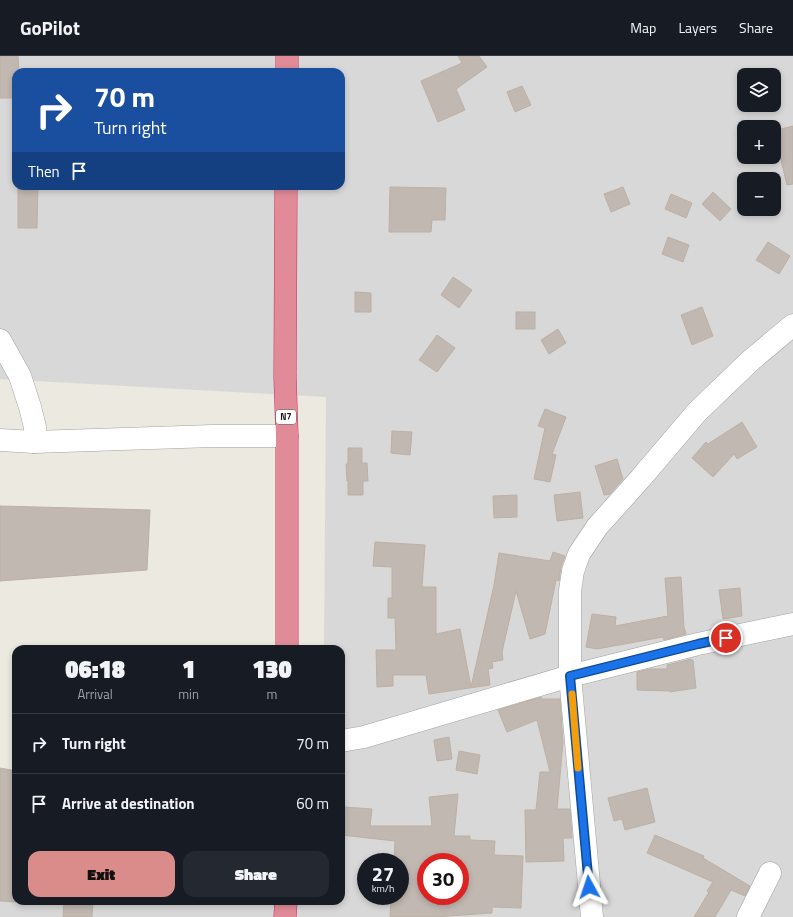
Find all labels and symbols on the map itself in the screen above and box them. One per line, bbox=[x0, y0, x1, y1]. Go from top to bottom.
road number: N7 bbox=[276, 410, 296, 424]
pin bbox=[709, 621, 743, 655]
speed limit sign: 30 bbox=[417, 853, 469, 905]
position arrow bbox=[568, 866, 610, 908]

